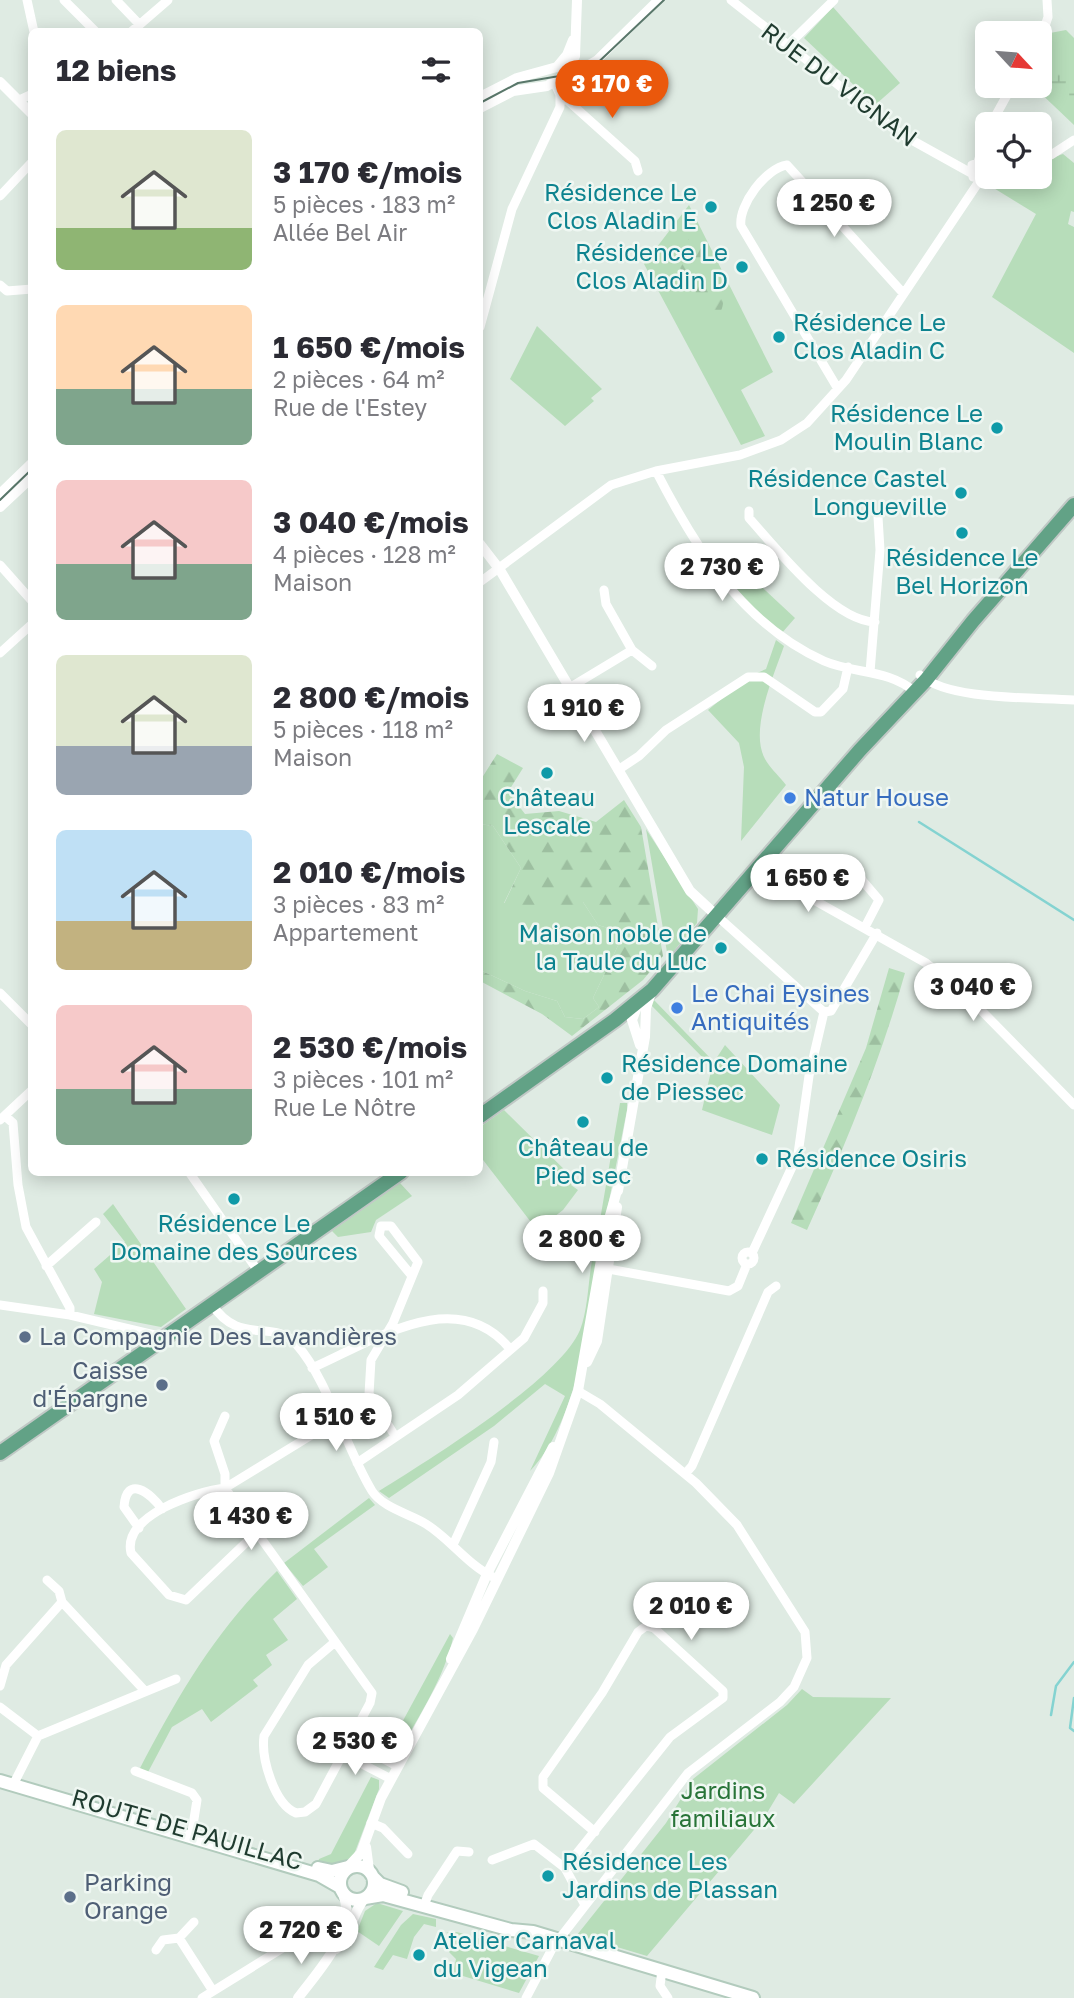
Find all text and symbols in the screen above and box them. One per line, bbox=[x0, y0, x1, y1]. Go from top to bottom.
street label: RUE DU VIGNAN bbox=[756, 16, 924, 152]
north arrow bbox=[975, 21, 1052, 98]
map controls bbox=[975, 21, 1052, 189]
icon: filters bbox=[417, 51, 455, 89]
text: 12 biens bbox=[56, 52, 177, 88]
pin: 3 170 € bbox=[547, 60, 677, 120]
text: 3 170 € bbox=[571, 69, 653, 97]
button: locate bbox=[975, 112, 1052, 189]
text: 3 170 €/mois bbox=[273, 154, 462, 190]
icon: home bbox=[112, 158, 196, 242]
place label: Résidence Le Clos Aladin E bbox=[544, 177, 697, 234]
pin: 1 250 € bbox=[769, 180, 899, 239]
text: 1 250 € bbox=[793, 188, 875, 216]
text: 5 pièces · 183 m² bbox=[273, 190, 455, 218]
marker: Résidence Le Clos Aladin E bbox=[703, 199, 719, 215]
text: Allée Bel Air bbox=[273, 218, 407, 246]
place label: Résidence Le Clos Aladin D bbox=[575, 237, 728, 294]
marker: Résidence Le Clos Aladin D bbox=[734, 259, 750, 275]
place label: Résidence Le Clos Aladin C bbox=[793, 307, 946, 364]
text: 1 650 €/mois bbox=[273, 329, 465, 365]
marker: Résidence Le Clos Aladin C bbox=[771, 329, 787, 345]
icon: home bbox=[112, 333, 196, 417]
text: 2 pièces · 64 m² bbox=[273, 365, 445, 393]
text: Rue de l'Estey bbox=[273, 393, 427, 421]
place label: Résidence Le Moulin Blanc bbox=[830, 398, 983, 455]
marker: Résidence Le Moulin Blanc bbox=[989, 420, 1005, 436]
place label: Résidence Castel Longueville bbox=[748, 463, 947, 520]
marker: Résidence Castel Longueville bbox=[953, 485, 969, 501]
text: 3 040 €/mois bbox=[273, 504, 469, 540]
icon: home bbox=[112, 508, 196, 592]
marker: Résidence Le Bel Horizon bbox=[954, 525, 970, 541]
text: 4 pièces · 128 m² bbox=[273, 540, 456, 568]
place label: Résidence Le Bel Horizon bbox=[886, 542, 1038, 599]
pin: 2 730 € bbox=[657, 544, 787, 603]
text: 2 730 € bbox=[680, 552, 764, 580]
text: Maison bbox=[273, 568, 352, 596]
text: 2 800 €/mois bbox=[273, 679, 469, 715]
icon: home bbox=[112, 683, 196, 767]
pin: 1 910 € bbox=[519, 684, 649, 744]
text: 1 910 € bbox=[544, 693, 624, 721]
text: 5 pièces · 118 m² bbox=[273, 715, 453, 743]
text: Maison bbox=[273, 743, 352, 771]
marker: Château Lescale bbox=[539, 765, 555, 781]
place label: Château Lescale bbox=[499, 782, 595, 839]
place label: Natur House bbox=[804, 782, 949, 811]
marker: Natur House bbox=[782, 790, 798, 806]
text: 2 010 €/mois bbox=[273, 854, 466, 890]
pin: 1 650 € bbox=[743, 855, 873, 914]
icon: home bbox=[112, 858, 196, 942]
text: 1 650 € bbox=[766, 863, 850, 891]
text: 3 pièces · 83 m² bbox=[273, 890, 444, 918]
text: Appartement bbox=[273, 918, 418, 946]
place label: Maison noble de la Taule du Luc bbox=[519, 918, 707, 975]
marker: Maison noble de la Taule du Luc bbox=[713, 940, 729, 956]
pin: 3 040 € bbox=[908, 964, 1038, 1023]
text: 3 040 € bbox=[930, 972, 1016, 1000]
place label: Le Chai Eysines Antiquités bbox=[691, 978, 870, 1035]
marker: Le Chai Eysines Antiquités bbox=[669, 1000, 685, 1016]
text: 2 530 €/mois bbox=[273, 1029, 467, 1065]
icon: home bbox=[112, 1033, 196, 1117]
place label: Résidence Domaine de Piessec bbox=[621, 1048, 848, 1105]
text: 3 pièces · 101 m² bbox=[273, 1065, 453, 1093]
marker: Résidence Domaine de Piessec bbox=[599, 1070, 615, 1086]
text: Rue Le Nôtre bbox=[273, 1093, 416, 1121]
marker: Château de Pied sec bbox=[575, 1114, 591, 1130]
place label: Château de Pied sec bbox=[518, 1132, 648, 1189]
place label: Résidence Osiris bbox=[776, 1143, 967, 1172]
marker: Résidence Osiris bbox=[754, 1151, 770, 1167]
marker: Résidence Le Domaine des Sources bbox=[226, 1191, 242, 1207]
place label: Résidence Le Domaine des Sources bbox=[110, 1208, 358, 1265]
pin: 2 800 € bbox=[517, 1216, 647, 1275]
text: 2 800 € bbox=[539, 1224, 625, 1252]
place label: La Compagnie Des Lavandières bbox=[39, 1321, 397, 1350]
marker: La Compagnie Des Lavandières bbox=[17, 1329, 33, 1345]
place label: Caisse d'Épargne bbox=[32, 1355, 148, 1412]
marker: Caisse d'Épargne bbox=[154, 1377, 170, 1393]
pin: 1 510 € bbox=[271, 1394, 401, 1453]
text: 1 510 € bbox=[296, 1402, 376, 1430]
pin: 1 430 € bbox=[186, 1492, 316, 1552]
text: 1 430 € bbox=[210, 1501, 292, 1529]
pin: 2 010 € bbox=[626, 1582, 756, 1642]
text: 2 010 € bbox=[649, 1591, 733, 1619]
pin: 2 530 € bbox=[290, 1718, 420, 1777]
text: 2 530 € bbox=[313, 1726, 397, 1754]
park label: Jardins familiaux bbox=[671, 1775, 775, 1832]
street label: ROUTE DE PAUILLAC bbox=[69, 1782, 306, 1875]
place label: Résidence Les Jardins de Plassan bbox=[562, 1846, 778, 1903]
place label: Parking Orange bbox=[84, 1867, 172, 1924]
marker: Résidence Les Jardins de Plassan bbox=[540, 1868, 556, 1884]
marker: Parking Orange bbox=[62, 1889, 78, 1905]
pin: 2 720 € bbox=[236, 1906, 366, 1966]
text: 2 720 € bbox=[259, 1915, 343, 1943]
place label: Atelier Carnaval du Vigean bbox=[433, 1925, 616, 1982]
marker: Atelier Carnaval du Vigean bbox=[411, 1947, 427, 1963]

